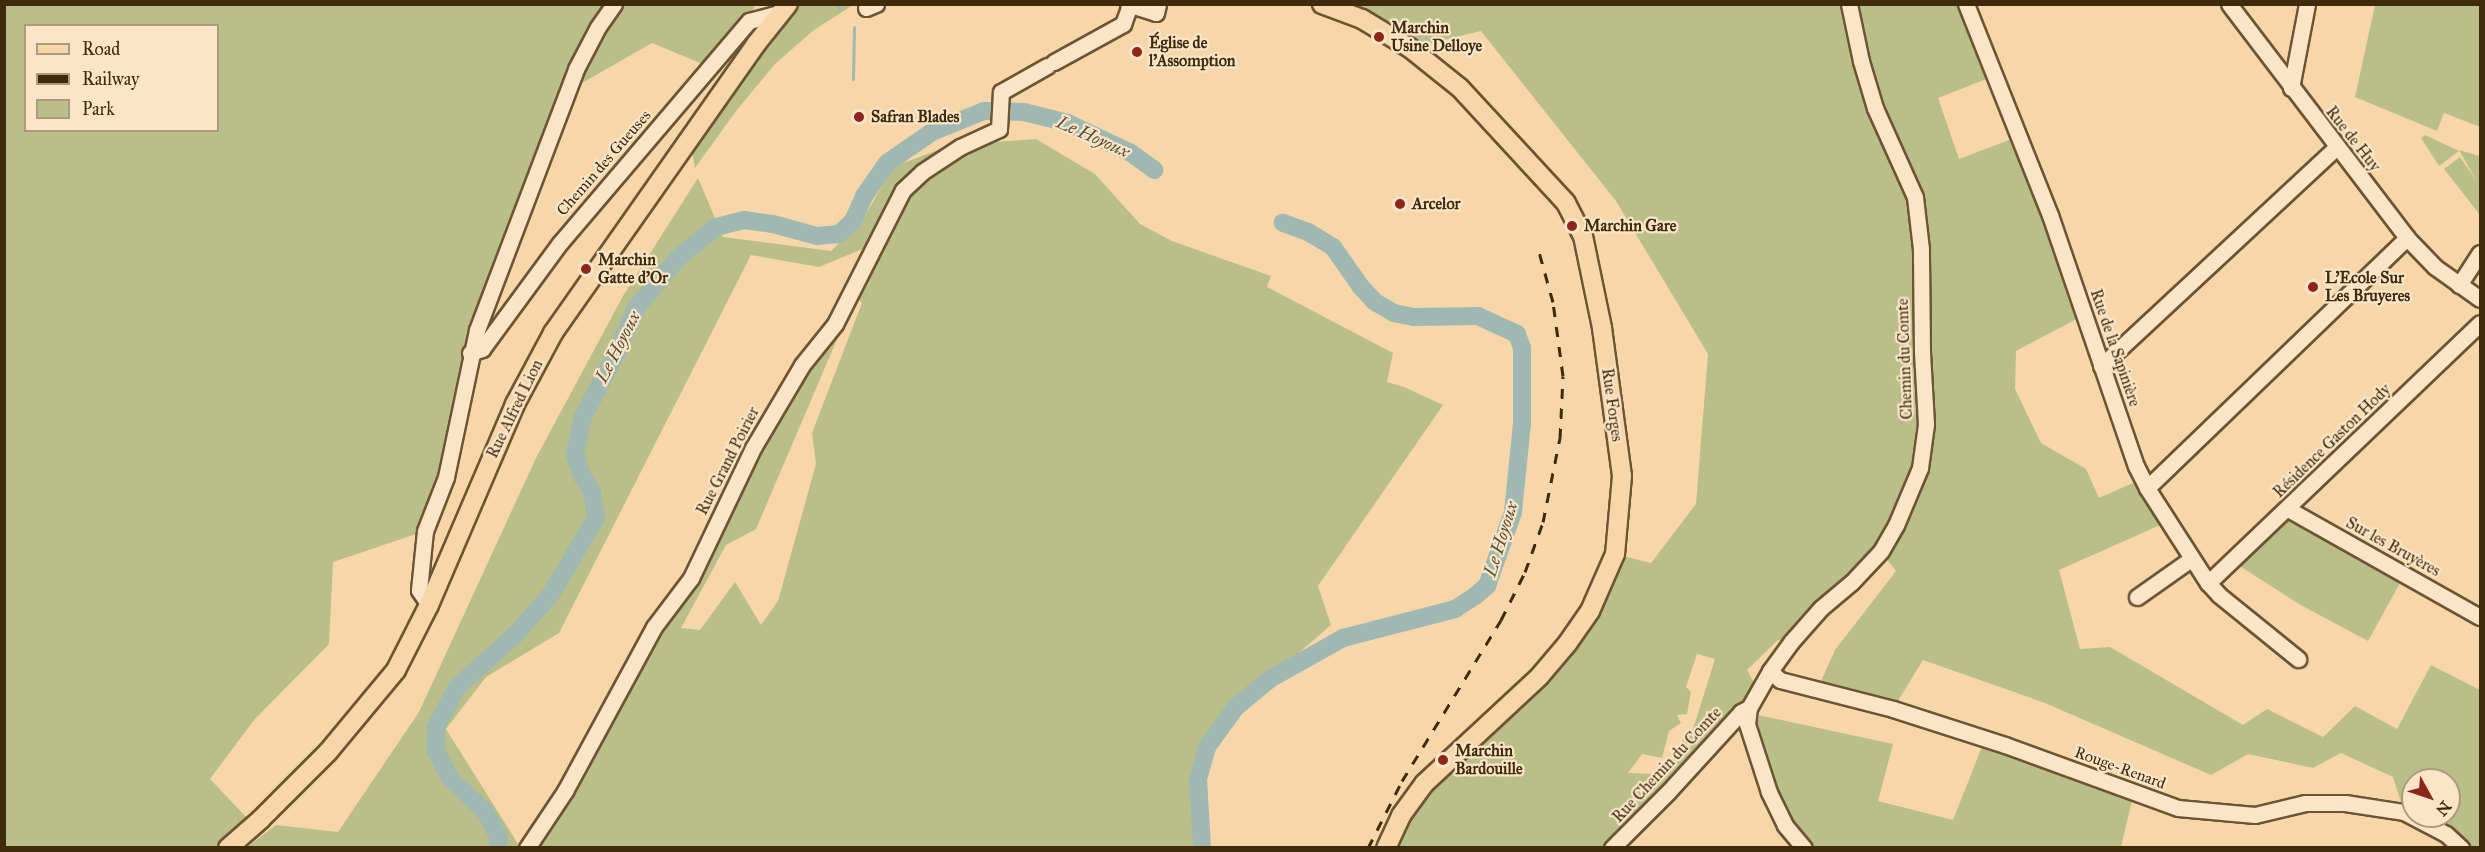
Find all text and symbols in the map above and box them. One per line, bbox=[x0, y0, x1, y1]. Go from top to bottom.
place label: Marchin Usine Delloye bbox=[1391, 18, 1482, 56]
legend bbox=[24, 24, 219, 132]
marker: Marchin Usine Delloye bbox=[1372, 30, 1386, 44]
place label: Église de l'Assomption bbox=[1149, 33, 1235, 71]
text: Road bbox=[82, 38, 120, 60]
marker: Église de l'Assomption bbox=[1130, 45, 1144, 59]
text: Railway bbox=[82, 68, 139, 90]
text: Park bbox=[82, 98, 115, 120]
street label: Rue de Huy bbox=[2322, 103, 2384, 175]
street label: Chemin des Gueuses bbox=[553, 106, 655, 220]
place label: Safran Blades bbox=[871, 107, 959, 127]
marker: Safran Blades bbox=[852, 110, 866, 124]
water label: Le Hoyoux bbox=[1053, 111, 1133, 163]
place label: Arcelor bbox=[1412, 194, 1461, 214]
marker: Arcelor bbox=[1393, 197, 1407, 211]
place label: Marchin Gare bbox=[1584, 216, 1676, 236]
marker: Marchin Gare bbox=[1565, 219, 1579, 233]
place label: Marchin Gatte d'Or bbox=[598, 250, 668, 288]
marker: Marchin Gatte d'Or bbox=[579, 262, 593, 276]
place label: L'Ecole Sur Les Bruyeres bbox=[2325, 268, 2410, 306]
marker: L'Ecole Sur Les Bruyeres bbox=[2306, 280, 2320, 294]
street label: Rue de la Sapinière bbox=[2086, 287, 2144, 409]
street label: Chemin du Comte bbox=[1893, 298, 1917, 420]
water label: Le Hoyoux bbox=[591, 308, 645, 386]
street label: Rue Alfred Lion bbox=[483, 357, 547, 461]
street label: Rue Forges bbox=[1597, 367, 1627, 443]
street label: Résidence Gaston Hody bbox=[2269, 380, 2395, 502]
street label: Rue Grand Poirier bbox=[693, 404, 763, 518]
water label: Le Hoyoux bbox=[1479, 499, 1523, 579]
street label: Sur les Bruyères bbox=[2343, 513, 2443, 581]
street label: Rue Chemin du Comte bbox=[1609, 703, 1725, 827]
place label: Marchin Bardouille bbox=[1455, 741, 1523, 779]
street label: Rouge-Renard bbox=[2072, 743, 2168, 793]
marker: Marchin Bardouille bbox=[1436, 753, 1450, 767]
north arrow bbox=[2401, 768, 2461, 828]
text: N bbox=[2432, 797, 2455, 820]

